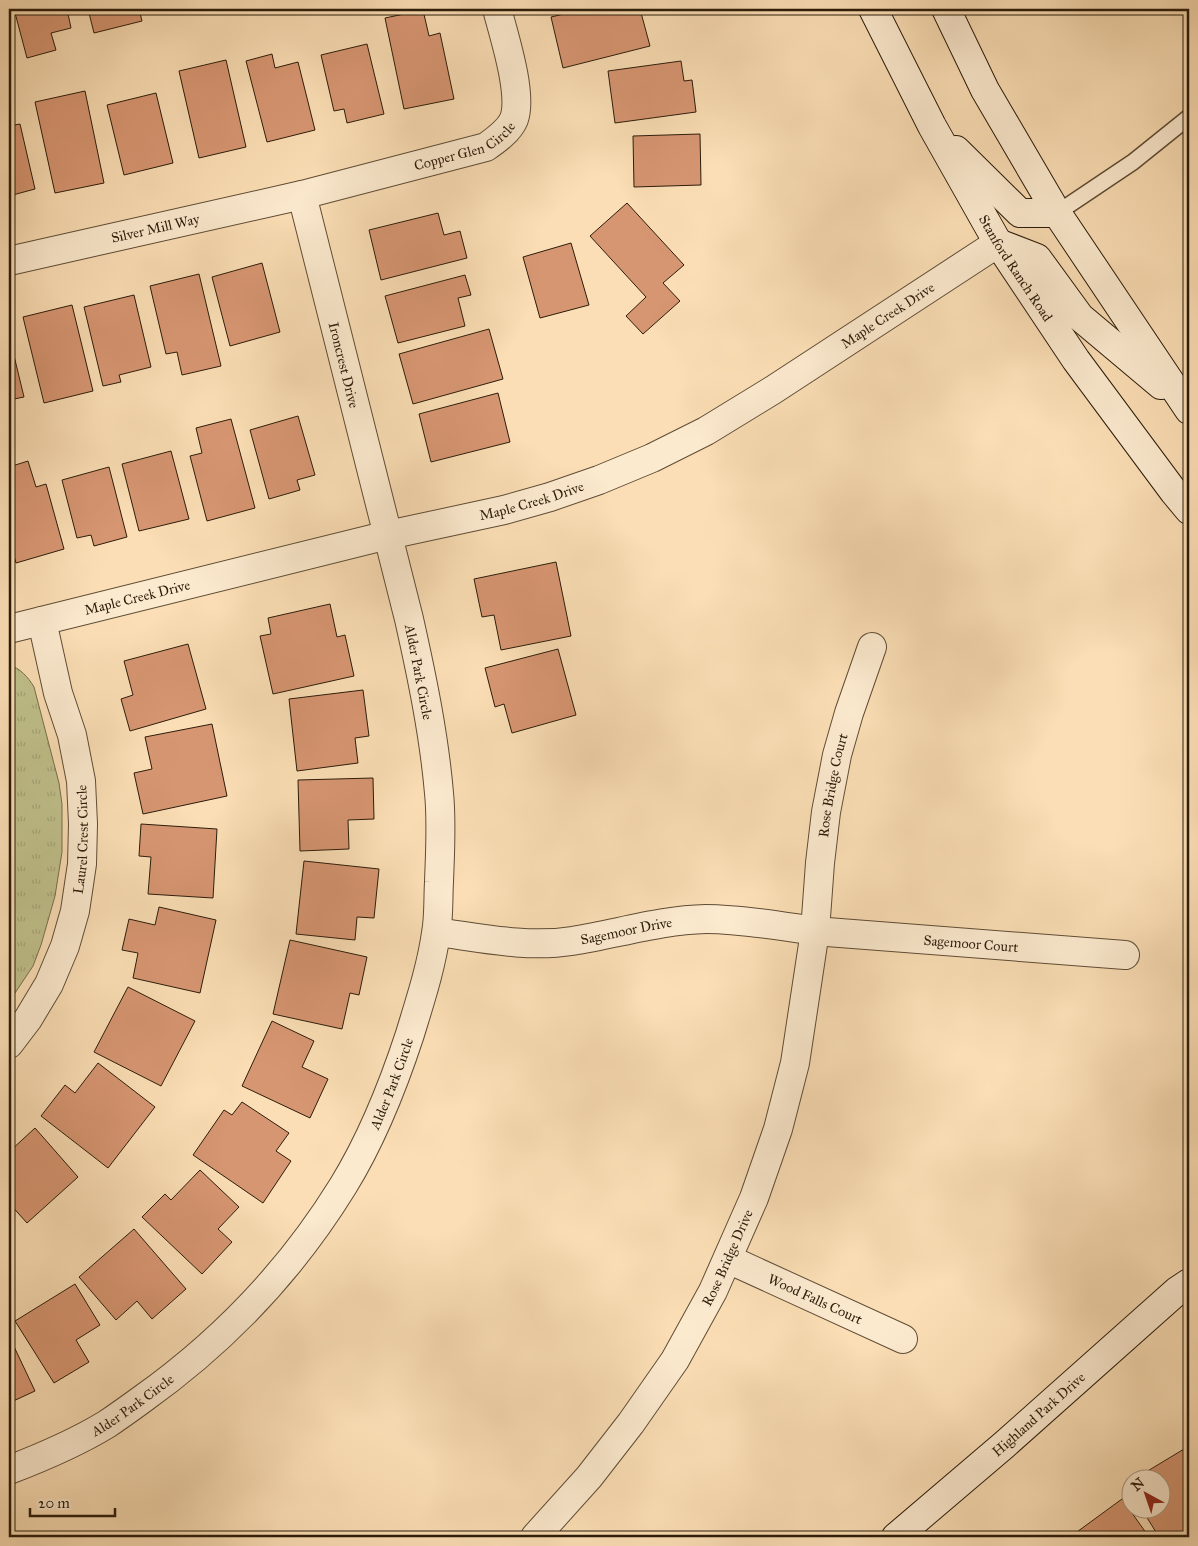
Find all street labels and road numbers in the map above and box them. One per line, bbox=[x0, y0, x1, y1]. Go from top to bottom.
street label: Copper Glen Circle bbox=[412, 119, 519, 174]
street label: Silver Mill Way bbox=[110, 210, 202, 247]
street label: Stanford Ranch Road bbox=[975, 212, 1056, 325]
street label: Maple Creek Drive bbox=[838, 279, 938, 352]
street label: Ironcrest Drive bbox=[325, 320, 362, 410]
street label: Maple Creek Drive bbox=[478, 478, 586, 524]
street label: Maple Creek Drive bbox=[83, 576, 192, 619]
street label: Alder Park Circle bbox=[401, 622, 436, 721]
street label: Rose Bridge Court bbox=[815, 731, 852, 838]
street label: Laurel Crest Circle bbox=[70, 784, 92, 895]
street label: Sagemoor Drive bbox=[579, 914, 673, 948]
street label: Sagemoor Court bbox=[923, 932, 1019, 956]
street label: Alder Park Circle bbox=[366, 1035, 417, 1133]
street label: Rose Bridge Drive bbox=[698, 1207, 757, 1309]
street label: Wood Falls Court bbox=[765, 1270, 865, 1328]
street label: Highland Park Drive bbox=[989, 1369, 1089, 1460]
street label: Alder Park Circle bbox=[88, 1371, 177, 1441]

